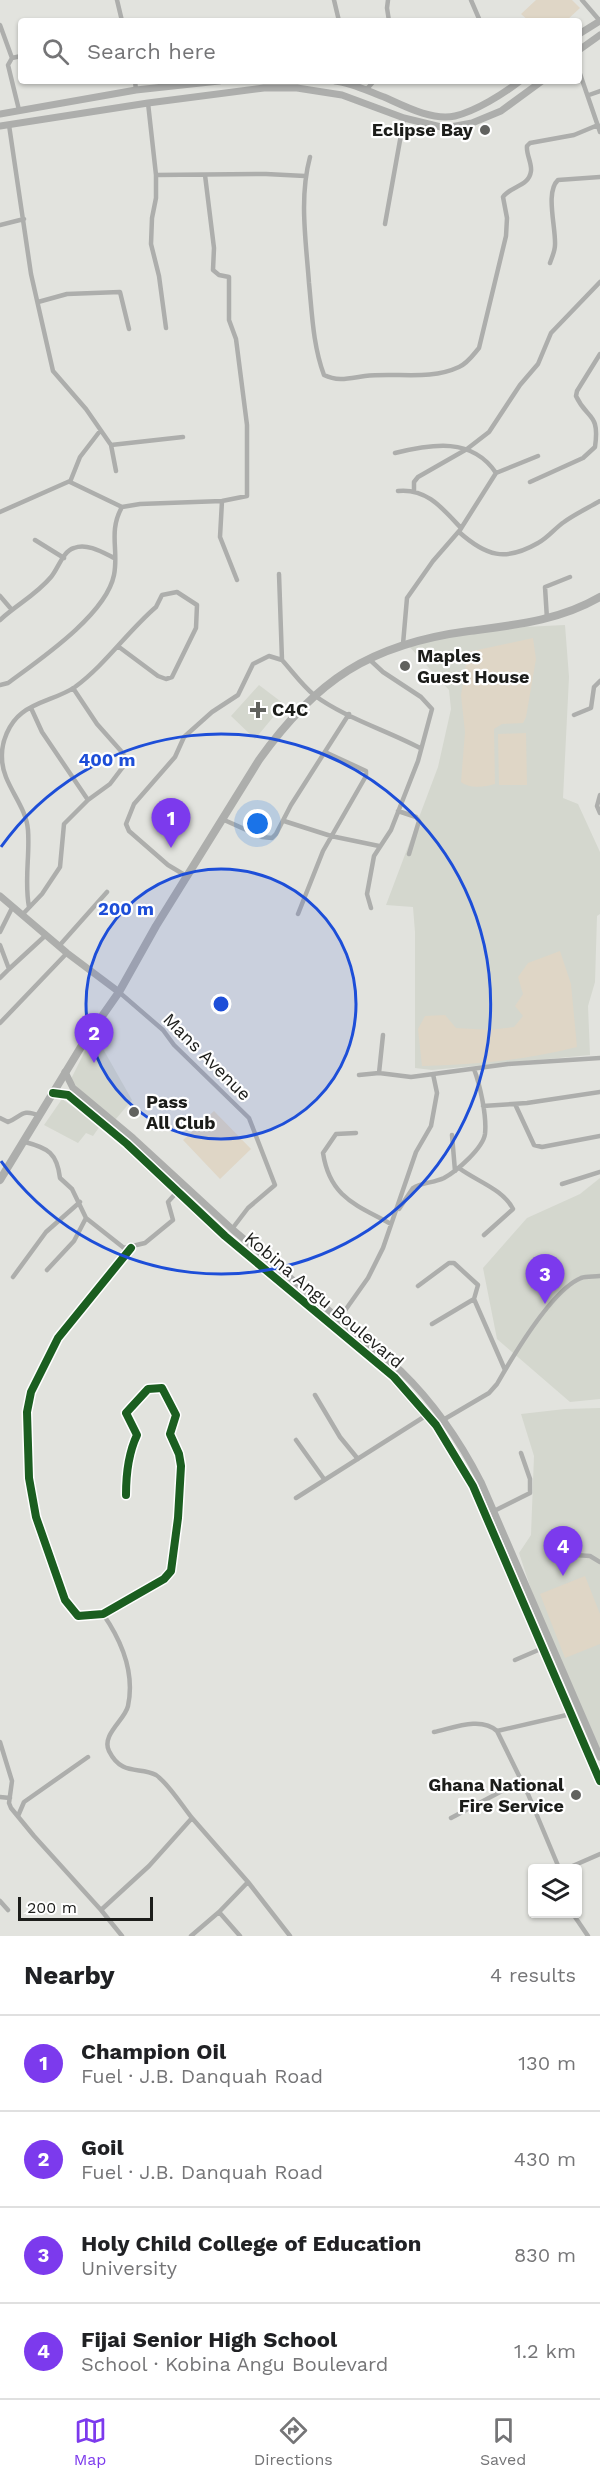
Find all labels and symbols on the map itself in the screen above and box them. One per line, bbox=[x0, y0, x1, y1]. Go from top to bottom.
place label: Eclipse Bay bbox=[372, 119, 474, 140]
marker: Eclipse Bay bbox=[478, 123, 492, 137]
place label: Maples Guest House bbox=[417, 645, 529, 687]
marker: Maples Guest House bbox=[398, 659, 412, 673]
place label: C4C bbox=[272, 699, 308, 720]
marker: C4C bbox=[249, 701, 267, 719]
text: 400 m bbox=[79, 749, 135, 770]
pin: 1 bbox=[152, 798, 190, 848]
your location bbox=[243, 809, 272, 838]
text: 200 m bbox=[98, 898, 154, 919]
centre of rings bbox=[211, 994, 231, 1014]
street label: Mans Avenue bbox=[159, 1009, 255, 1105]
pin: 2 bbox=[74, 1014, 113, 1063]
place label: Pass All Club bbox=[146, 1091, 215, 1133]
marker: Pass All Club bbox=[127, 1105, 141, 1119]
street label: Kobina Angu Boulevard bbox=[241, 1227, 408, 1372]
pin: 3 bbox=[526, 1254, 564, 1304]
pin: 4 bbox=[544, 1526, 582, 1576]
place label: Ghana National Fire Service bbox=[428, 1774, 564, 1816]
marker: Ghana National Fire Service bbox=[569, 1788, 583, 1802]
scale bar bbox=[18, 1894, 153, 1922]

